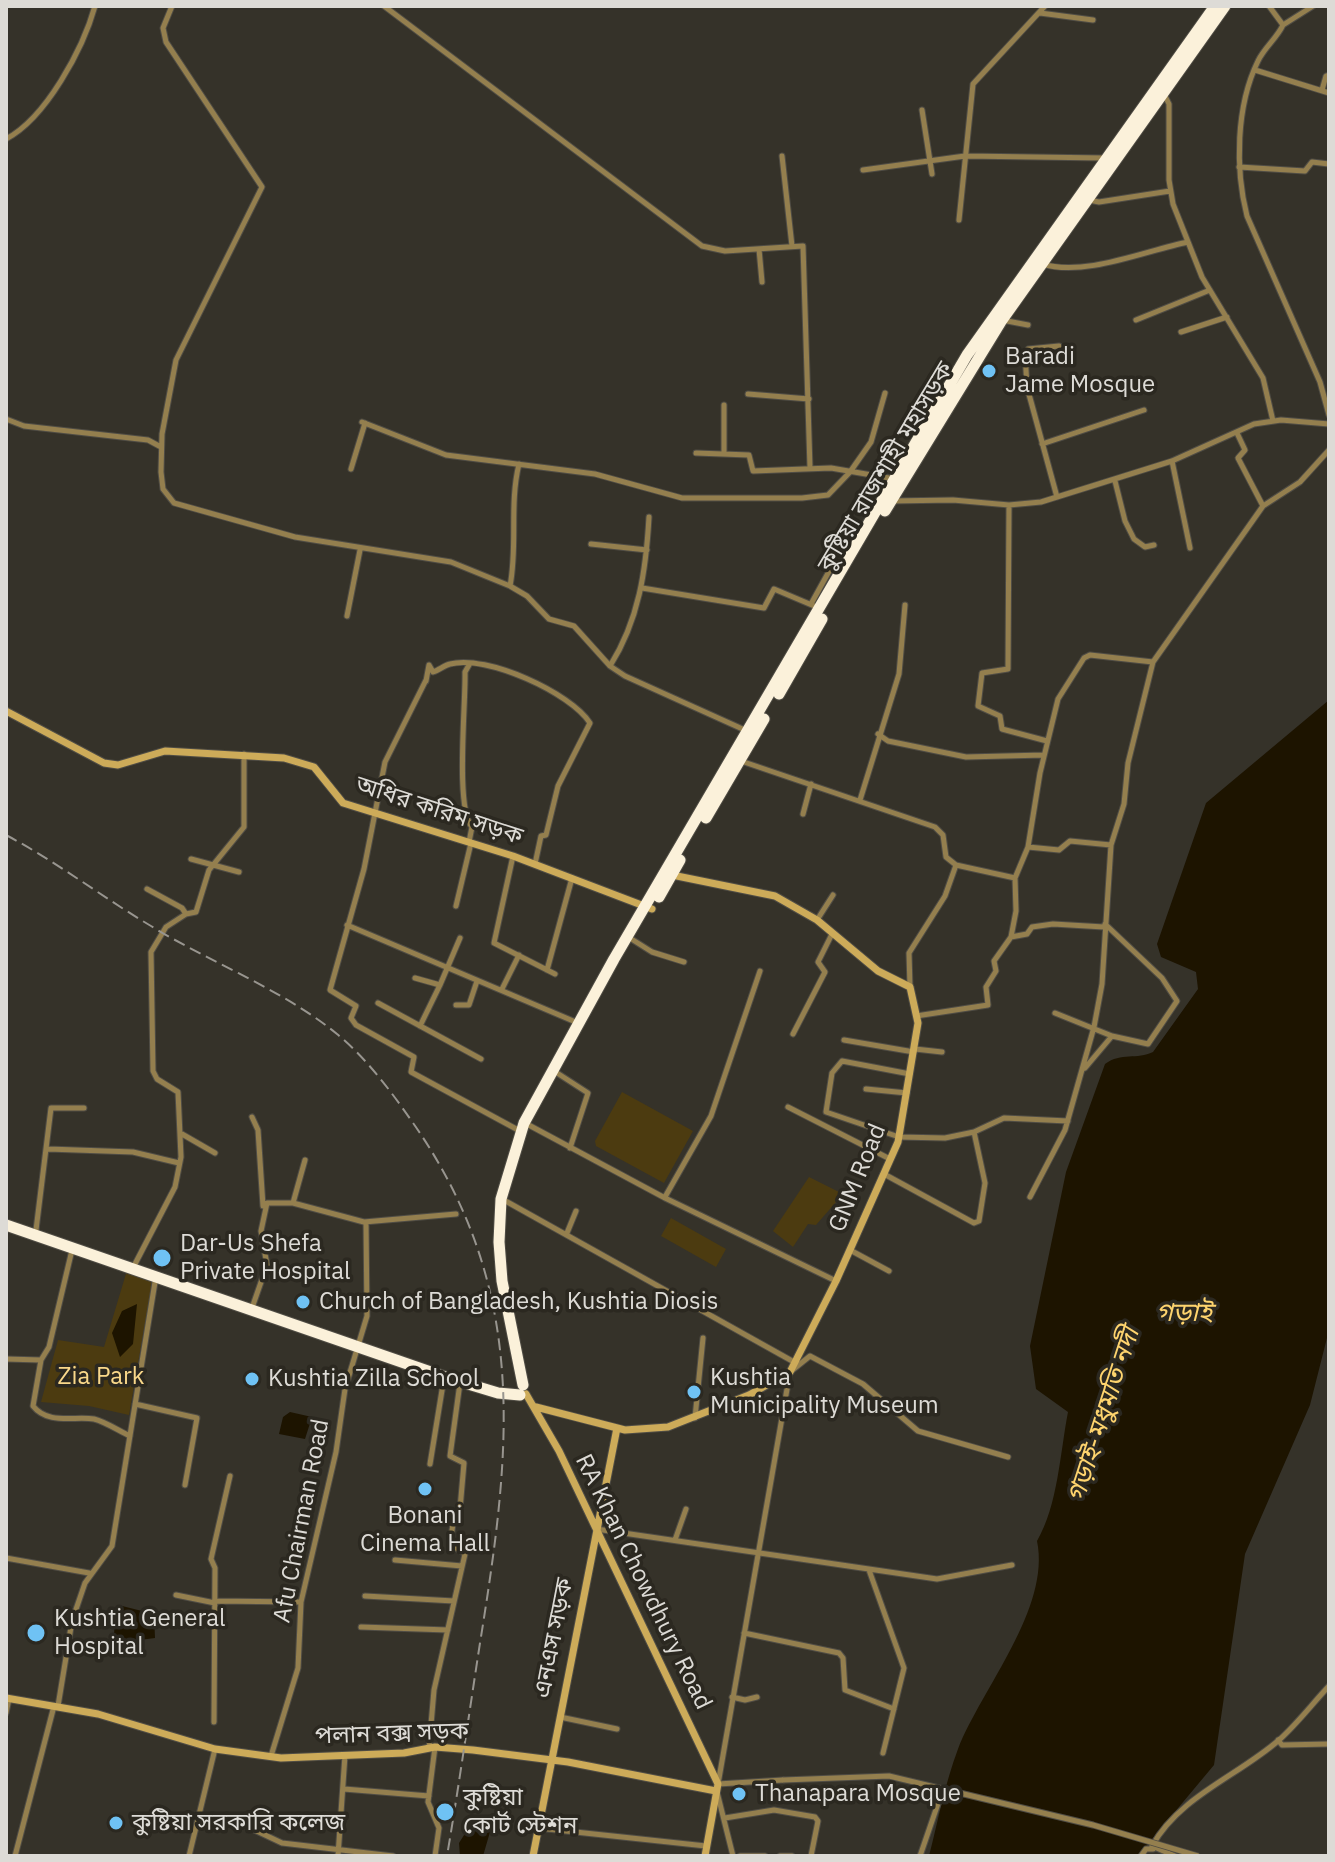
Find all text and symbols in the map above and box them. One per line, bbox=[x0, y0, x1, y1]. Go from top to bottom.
place label: Baradi Jame Mosque bbox=[1005, 343, 1155, 399]
street label: কুষ্টিয়া রাজশাহী মহাসড়ক bbox=[812, 357, 960, 577]
marker: Baradi Jame Mosque bbox=[980, 362, 998, 380]
street label: অধির করিম সড়ক bbox=[352, 770, 526, 852]
street label: GNM Road bbox=[823, 1120, 893, 1236]
place label: Dar-Us Shefa Private Hospital bbox=[180, 1230, 350, 1286]
marker: Dar-Us Shefa Private Hospital bbox=[151, 1247, 173, 1269]
place label: Church of Bangladesh, Kushtia Diosis bbox=[319, 1288, 718, 1316]
marker: Church of Bangladesh, Kushtia Diosis bbox=[294, 1293, 312, 1311]
water label: গড়াই bbox=[1156, 1297, 1212, 1329]
water label: গড়াই-মধুমতি নদী bbox=[1061, 1324, 1147, 1506]
park label: Zia Park bbox=[58, 1363, 144, 1391]
place label: Kushtia Municipality Museum bbox=[710, 1364, 939, 1420]
place label: Kushtia Zilla School bbox=[268, 1365, 479, 1393]
marker: Kushtia Zilla School bbox=[243, 1370, 261, 1388]
marker: Kushtia Municipality Museum bbox=[685, 1383, 703, 1401]
street label: Afu Chairman Road bbox=[268, 1417, 336, 1625]
street label: RA Khan Chowdhury Road bbox=[569, 1450, 717, 1714]
marker: Bonani Cinema Hall bbox=[416, 1480, 434, 1498]
place label: Bonani Cinema Hall bbox=[360, 1502, 490, 1558]
street label: এনএস সড়ক bbox=[528, 1576, 580, 1700]
place label: Kushtia General Hospital bbox=[54, 1605, 226, 1661]
marker: Kushtia General Hospital bbox=[25, 1622, 47, 1644]
street label: পলান বক্স সড়ক bbox=[315, 1717, 469, 1751]
place label: Thanapara Mosque bbox=[755, 1780, 961, 1808]
place label: কুষ্টিয়া কোর্ট স্টেশন bbox=[463, 1784, 577, 1840]
marker: Thanapara Mosque bbox=[730, 1785, 748, 1803]
marker: কুষ্টিয়া কোর্ট স্টেশন bbox=[434, 1801, 456, 1823]
place label: কুষ্টিয়া সরকারি কলেজ bbox=[132, 1809, 345, 1837]
marker: কুষ্টিয়া সরকারি কলেজ bbox=[107, 1814, 125, 1832]

